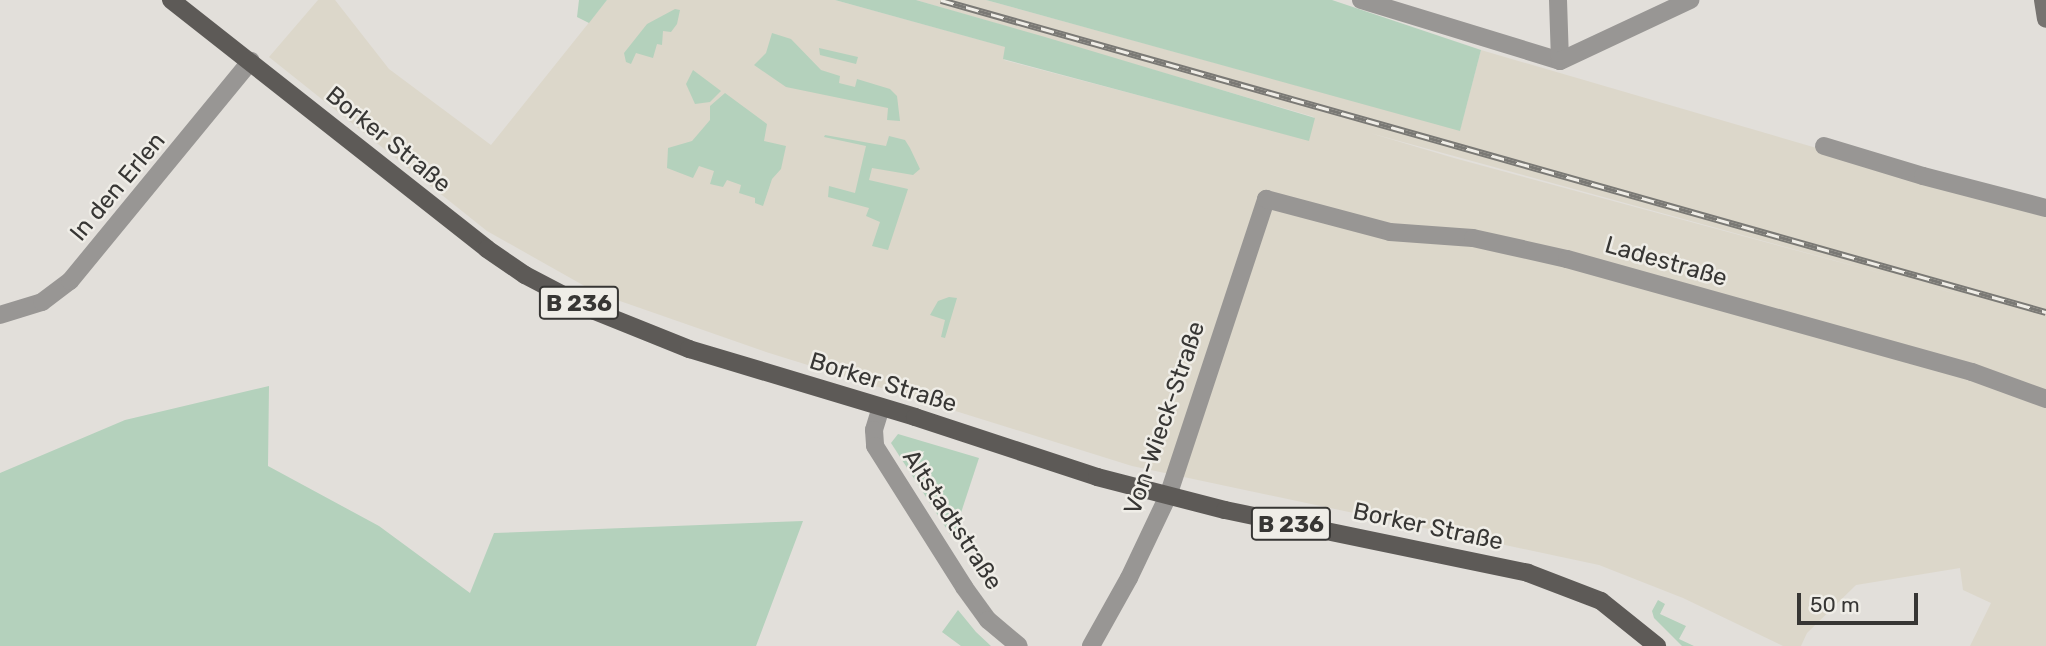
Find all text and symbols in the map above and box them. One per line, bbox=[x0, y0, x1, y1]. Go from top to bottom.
street label: Borker Straße bbox=[319, 81, 457, 199]
street label: In den Erlen bbox=[64, 127, 172, 247]
street label: Ladestraße bbox=[1602, 231, 1730, 293]
road number: B 236 bbox=[539, 284, 619, 322]
street label: Von-Wieck-Straße bbox=[1118, 318, 1212, 518]
street label: Borker Straße bbox=[806, 347, 960, 419]
street label: Altstadtstraße bbox=[896, 445, 1008, 595]
street label: Borker Straße bbox=[1350, 497, 1506, 557]
road number: B 236 bbox=[1251, 504, 1331, 544]
scale bar bbox=[1801, 580, 1922, 624]
text: 50 m bbox=[1810, 592, 1860, 617]

